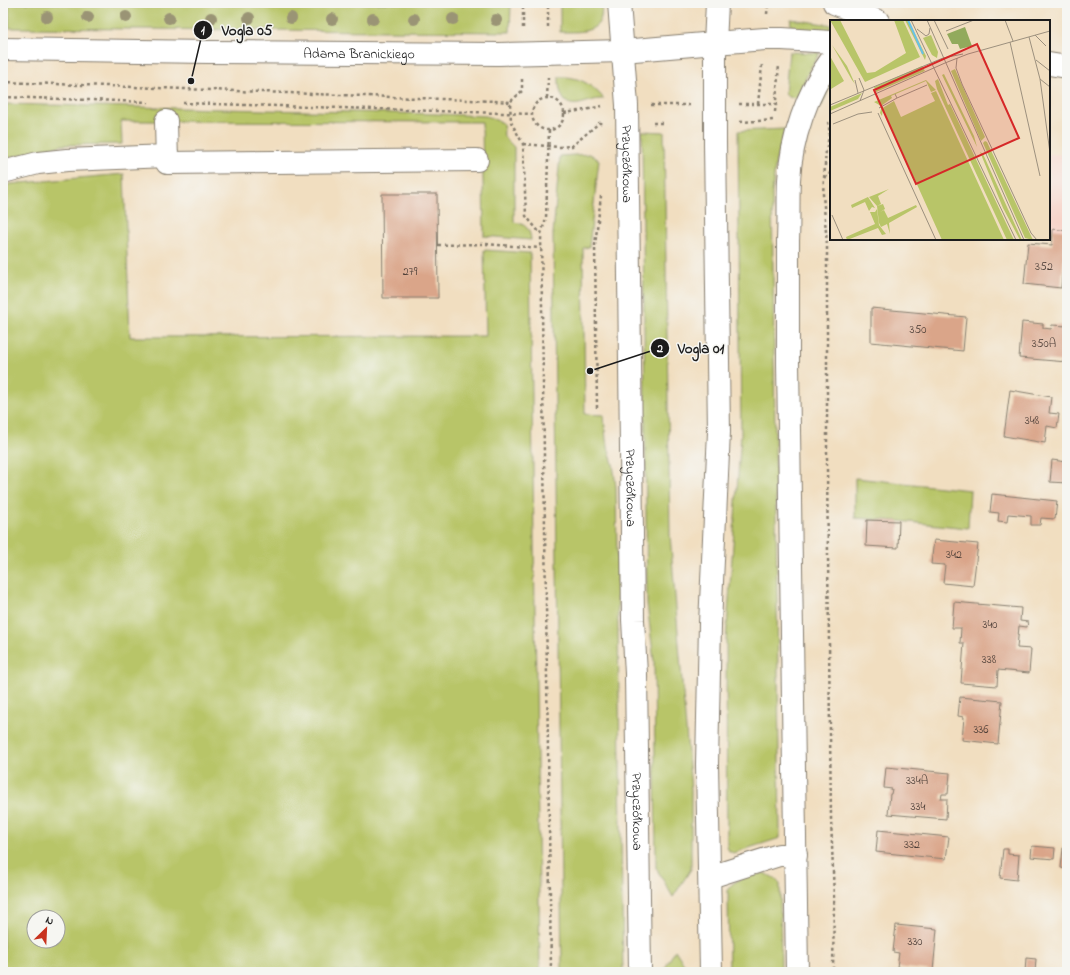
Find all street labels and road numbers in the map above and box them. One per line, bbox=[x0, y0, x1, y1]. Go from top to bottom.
street label: Adama Branickiego bbox=[303, 44, 415, 66]
street label: Przyczółkowa bbox=[614, 125, 637, 203]
street label: Przyczółkowa bbox=[618, 449, 641, 527]
street label: Przyczółkowa bbox=[625, 772, 647, 851]

